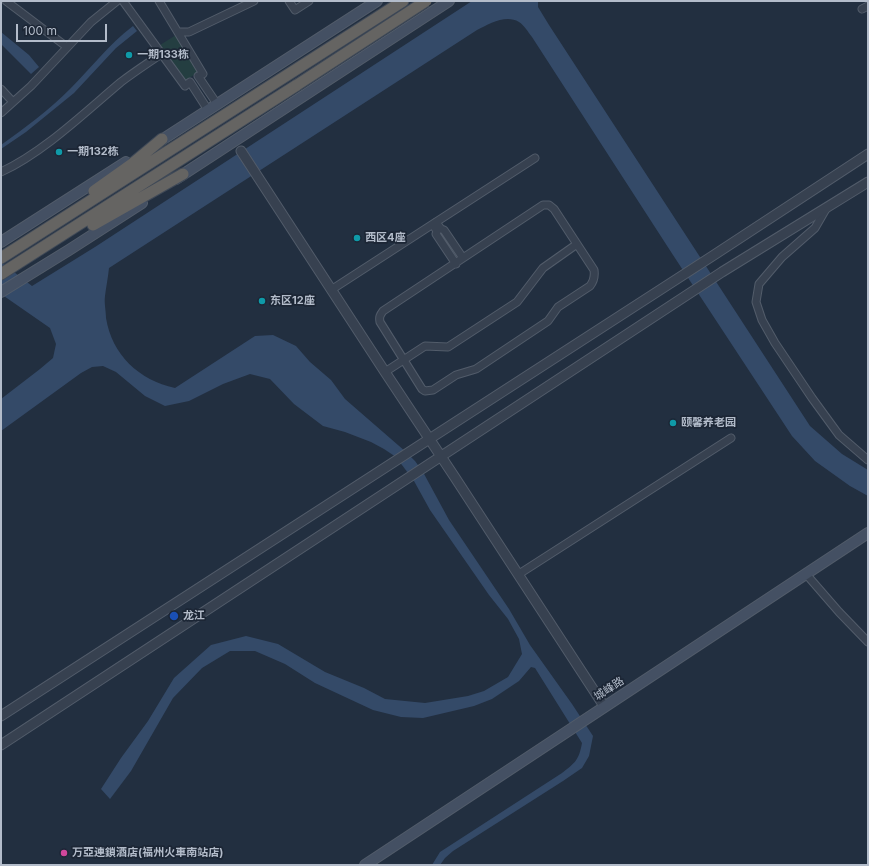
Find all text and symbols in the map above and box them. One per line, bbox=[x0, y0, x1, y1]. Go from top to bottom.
scale bar bbox=[18, 16, 109, 42]
text: 100 m bbox=[23, 23, 57, 38]
place label: 一期133栋 bbox=[137, 48, 189, 62]
marker: 一期133栋 bbox=[124, 50, 134, 60]
place label: 一期132栋 bbox=[67, 145, 119, 159]
marker: 一期132栋 bbox=[54, 147, 64, 157]
place label: 西区4座 bbox=[365, 231, 405, 245]
marker: 西区4座 bbox=[352, 233, 362, 243]
place label: 东区12座 bbox=[270, 294, 315, 308]
marker: 东区12座 bbox=[257, 296, 267, 306]
place label: 颐馨养老园 bbox=[681, 416, 736, 430]
marker: 颐馨养老园 bbox=[668, 418, 678, 428]
place label: 龙江 bbox=[183, 609, 205, 623]
marker: 龙江 bbox=[168, 610, 180, 622]
street label: 城峰路 bbox=[592, 674, 626, 704]
place label: 万亞連鎖酒店(福州火車南站店) bbox=[72, 846, 223, 860]
marker: 万亞連鎖酒店(福州火車南站店) bbox=[59, 848, 69, 858]

